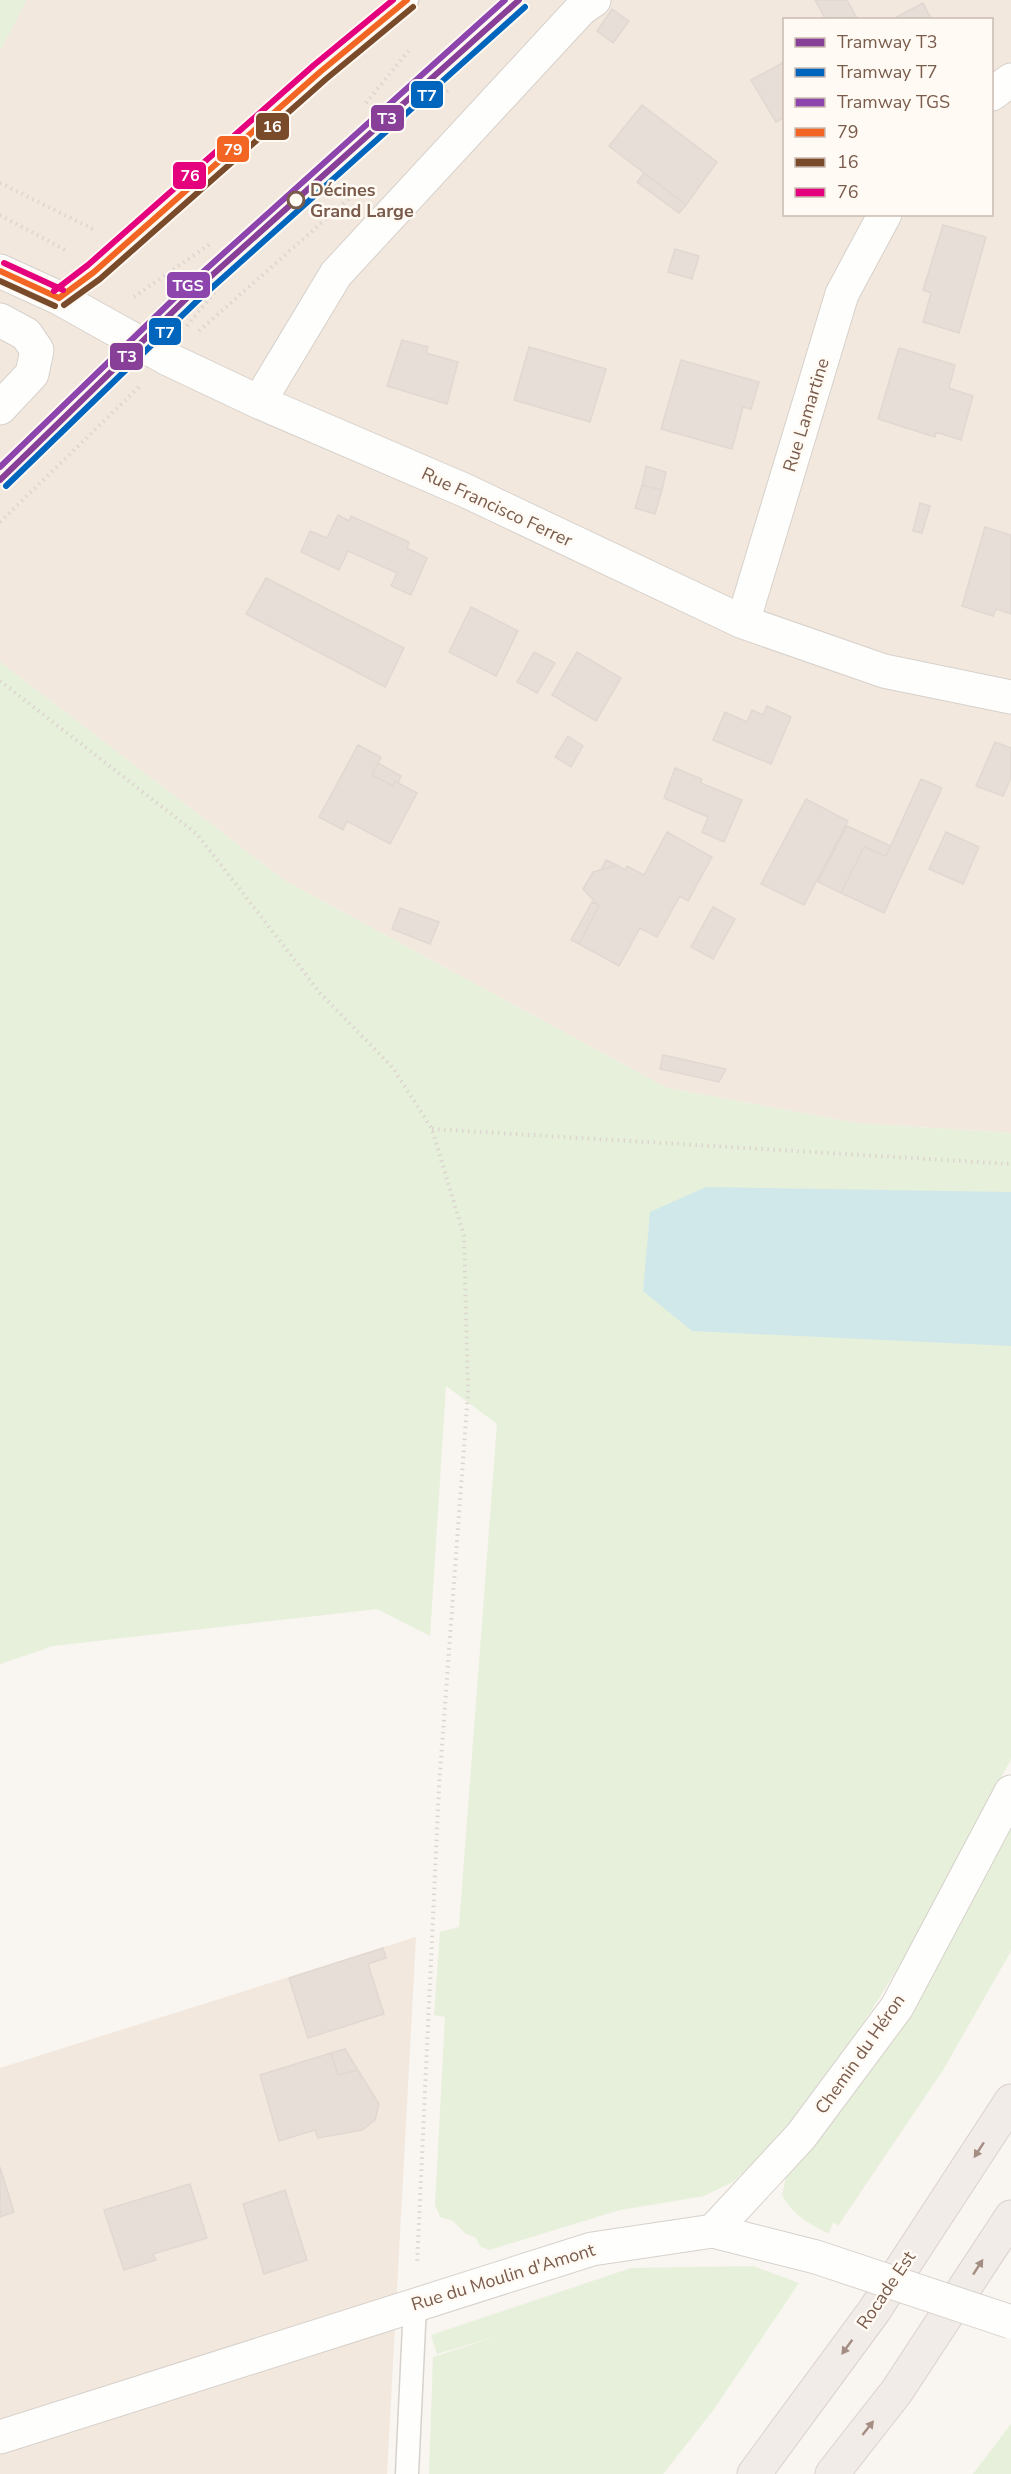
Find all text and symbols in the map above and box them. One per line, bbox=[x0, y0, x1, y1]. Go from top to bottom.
legend bbox=[783, 18, 993, 216]
text: Tramway T3 bbox=[837, 30, 938, 54]
text: Tramway T7 bbox=[837, 60, 938, 84]
line badge: T7 bbox=[410, 80, 444, 109]
text: T7 bbox=[417, 85, 437, 107]
text: Tramway TGS bbox=[837, 90, 950, 114]
line badge: T3 bbox=[370, 104, 405, 132]
text: T3 bbox=[377, 108, 397, 130]
line badge: 16 bbox=[255, 112, 290, 141]
text: 16 bbox=[262, 116, 282, 138]
text: 79 bbox=[837, 120, 859, 144]
line badge: 79 bbox=[216, 135, 250, 163]
text: 79 bbox=[223, 139, 243, 161]
text: 16 bbox=[837, 150, 859, 174]
line badge: 76 bbox=[172, 161, 207, 190]
text: 76 bbox=[180, 165, 200, 187]
place label: Décines Grand Large bbox=[310, 178, 414, 223]
text: 76 bbox=[837, 180, 859, 204]
marker: Décines Grand Large bbox=[287, 191, 305, 209]
line badge: TGS bbox=[166, 271, 211, 299]
text: TGS bbox=[172, 275, 204, 297]
line badge: T7 bbox=[148, 317, 182, 346]
text: T7 bbox=[155, 322, 175, 344]
line badge: T3 bbox=[109, 342, 144, 371]
text: T3 bbox=[117, 346, 137, 368]
street label: Rue Lamartine bbox=[777, 355, 835, 475]
street label: Rue Francisco Ferrer bbox=[418, 461, 577, 553]
street label: Chemin du Héron bbox=[810, 1989, 910, 2119]
one-way arrow bbox=[973, 2141, 985, 2157]
street label: Rue du Moulin d'Amont bbox=[408, 2237, 598, 2316]
street label: Rocade Est bbox=[851, 2246, 921, 2334]
one-way arrow bbox=[972, 2259, 983, 2275]
one-way arrow bbox=[842, 2339, 854, 2354]
one-way arrow bbox=[862, 2420, 874, 2436]

